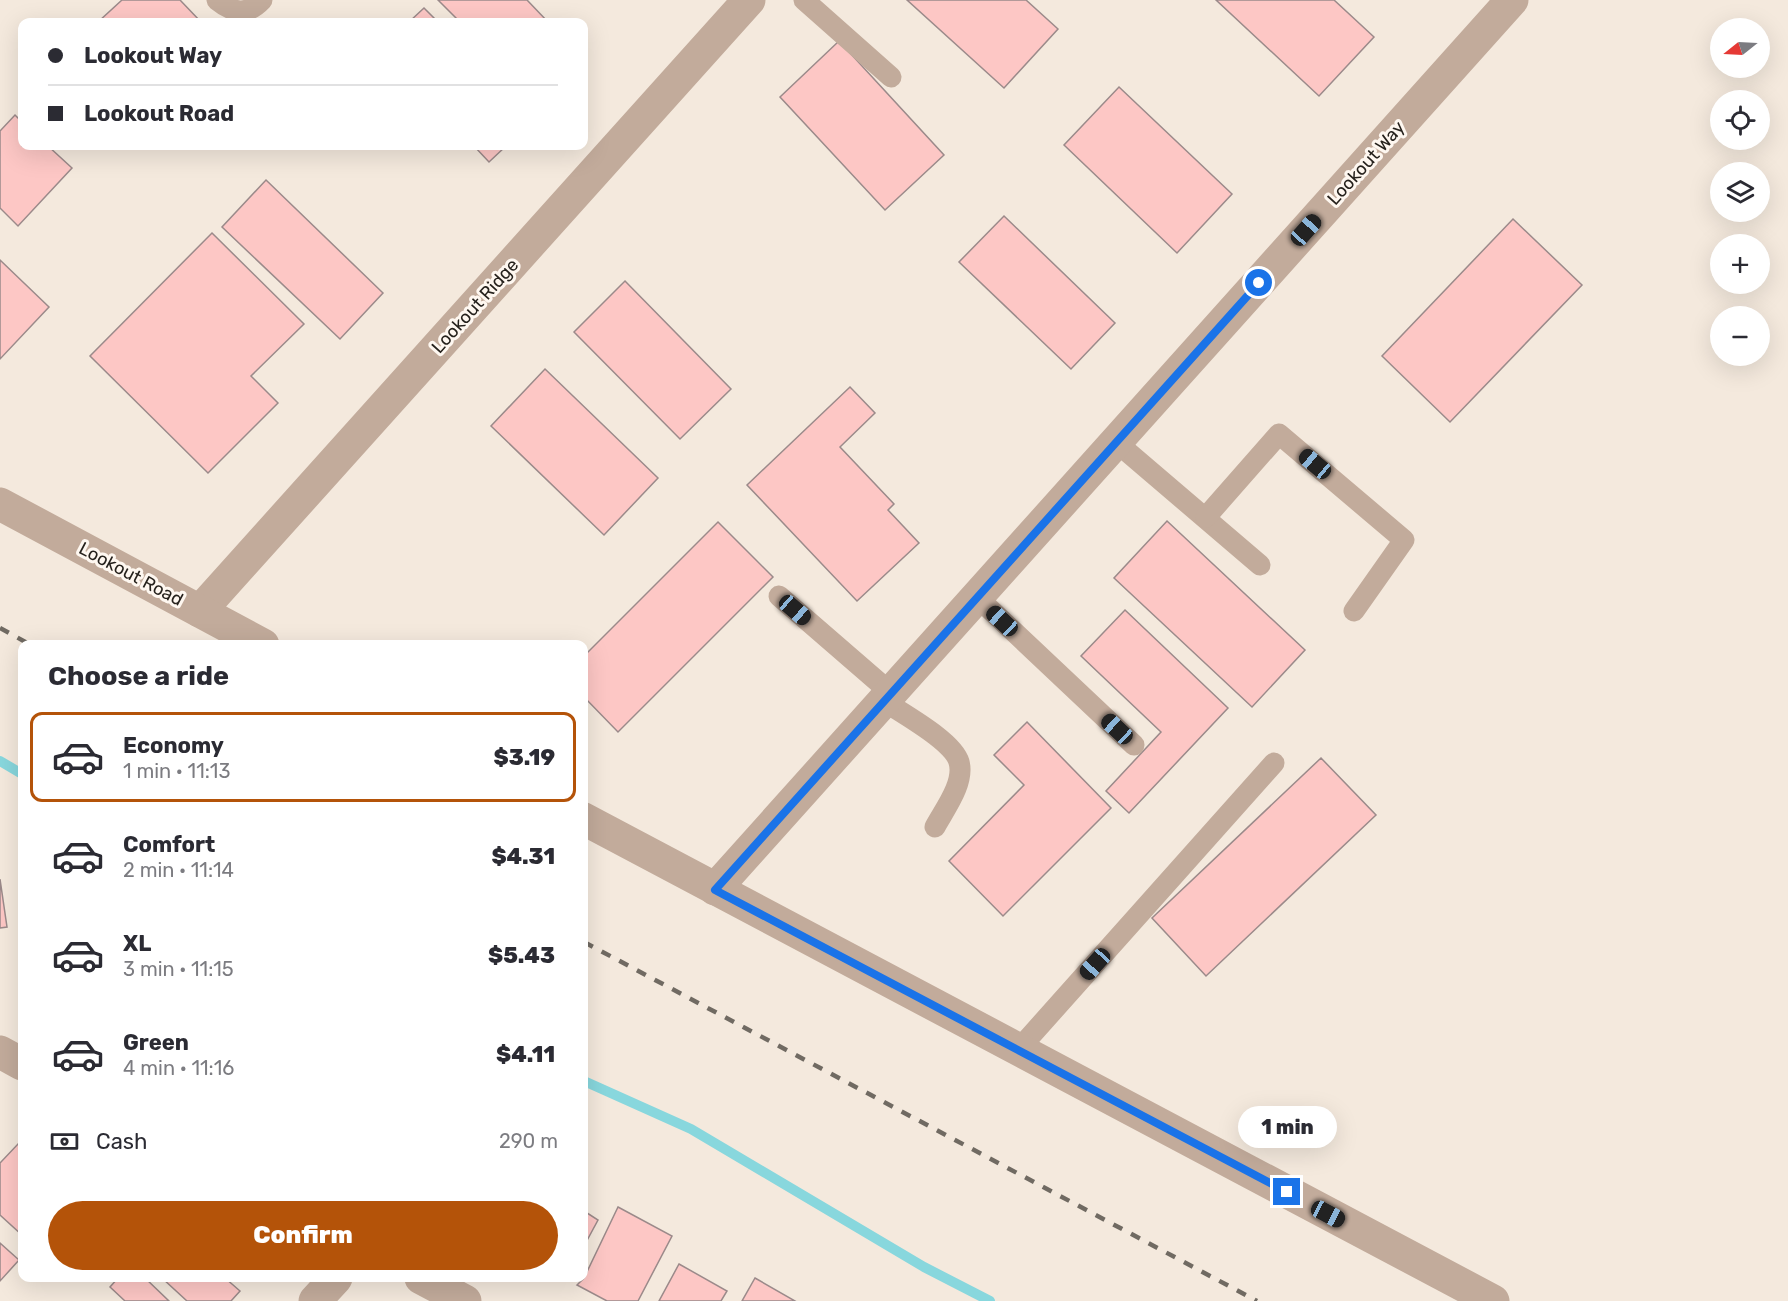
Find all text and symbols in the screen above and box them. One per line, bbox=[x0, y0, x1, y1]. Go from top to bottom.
north arrow bbox=[1710, 18, 1770, 78]
map controls bbox=[1710, 18, 1770, 366]
text: Lookout Way bbox=[84, 42, 222, 69]
button: locate bbox=[1710, 90, 1770, 150]
text: Lookout Road bbox=[84, 100, 234, 127]
street label: Lookout Way bbox=[1323, 116, 1410, 210]
button: layers bbox=[1710, 162, 1770, 222]
car bbox=[1287, 211, 1325, 249]
button: + bbox=[1710, 234, 1770, 294]
street label: Lookout Ridge bbox=[427, 254, 523, 358]
route start bbox=[1245, 269, 1272, 296]
button: − bbox=[1710, 306, 1770, 366]
car bbox=[1295, 446, 1335, 482]
street label: Lookout Road bbox=[75, 537, 187, 611]
car bbox=[776, 591, 814, 629]
car bbox=[983, 602, 1021, 640]
text: Choose a ride bbox=[48, 660, 229, 692]
car bbox=[1098, 710, 1136, 748]
icon: car bbox=[51, 730, 105, 784]
text: Economy bbox=[123, 732, 224, 759]
text: $3.19 bbox=[493, 744, 555, 771]
text: 1 min · 11:13 bbox=[123, 759, 230, 783]
icon: car bbox=[51, 829, 105, 883]
text: Comfort bbox=[123, 831, 215, 858]
text: $4.31 bbox=[491, 843, 555, 870]
text: 2 min · 11:14 bbox=[123, 858, 234, 882]
icon: car bbox=[51, 928, 105, 982]
text: XL bbox=[123, 930, 151, 957]
text: $5.43 bbox=[488, 942, 555, 969]
car bbox=[1076, 945, 1114, 983]
text: 3 min · 11:15 bbox=[123, 957, 234, 981]
icon: car bbox=[51, 1027, 105, 1081]
text: Green bbox=[123, 1029, 189, 1056]
text: $4.11 bbox=[496, 1041, 555, 1068]
text: 4 min · 11:16 bbox=[123, 1056, 234, 1080]
callout: 1 min bbox=[1238, 1105, 1336, 1147]
text: 1 min bbox=[1261, 1115, 1314, 1139]
icon: cash bbox=[48, 1125, 81, 1158]
text: Cash bbox=[96, 1128, 147, 1155]
text: 290 m bbox=[499, 1129, 558, 1153]
route end bbox=[1273, 1178, 1300, 1205]
car bbox=[1308, 1198, 1348, 1230]
button: Confirm bbox=[48, 1201, 558, 1270]

